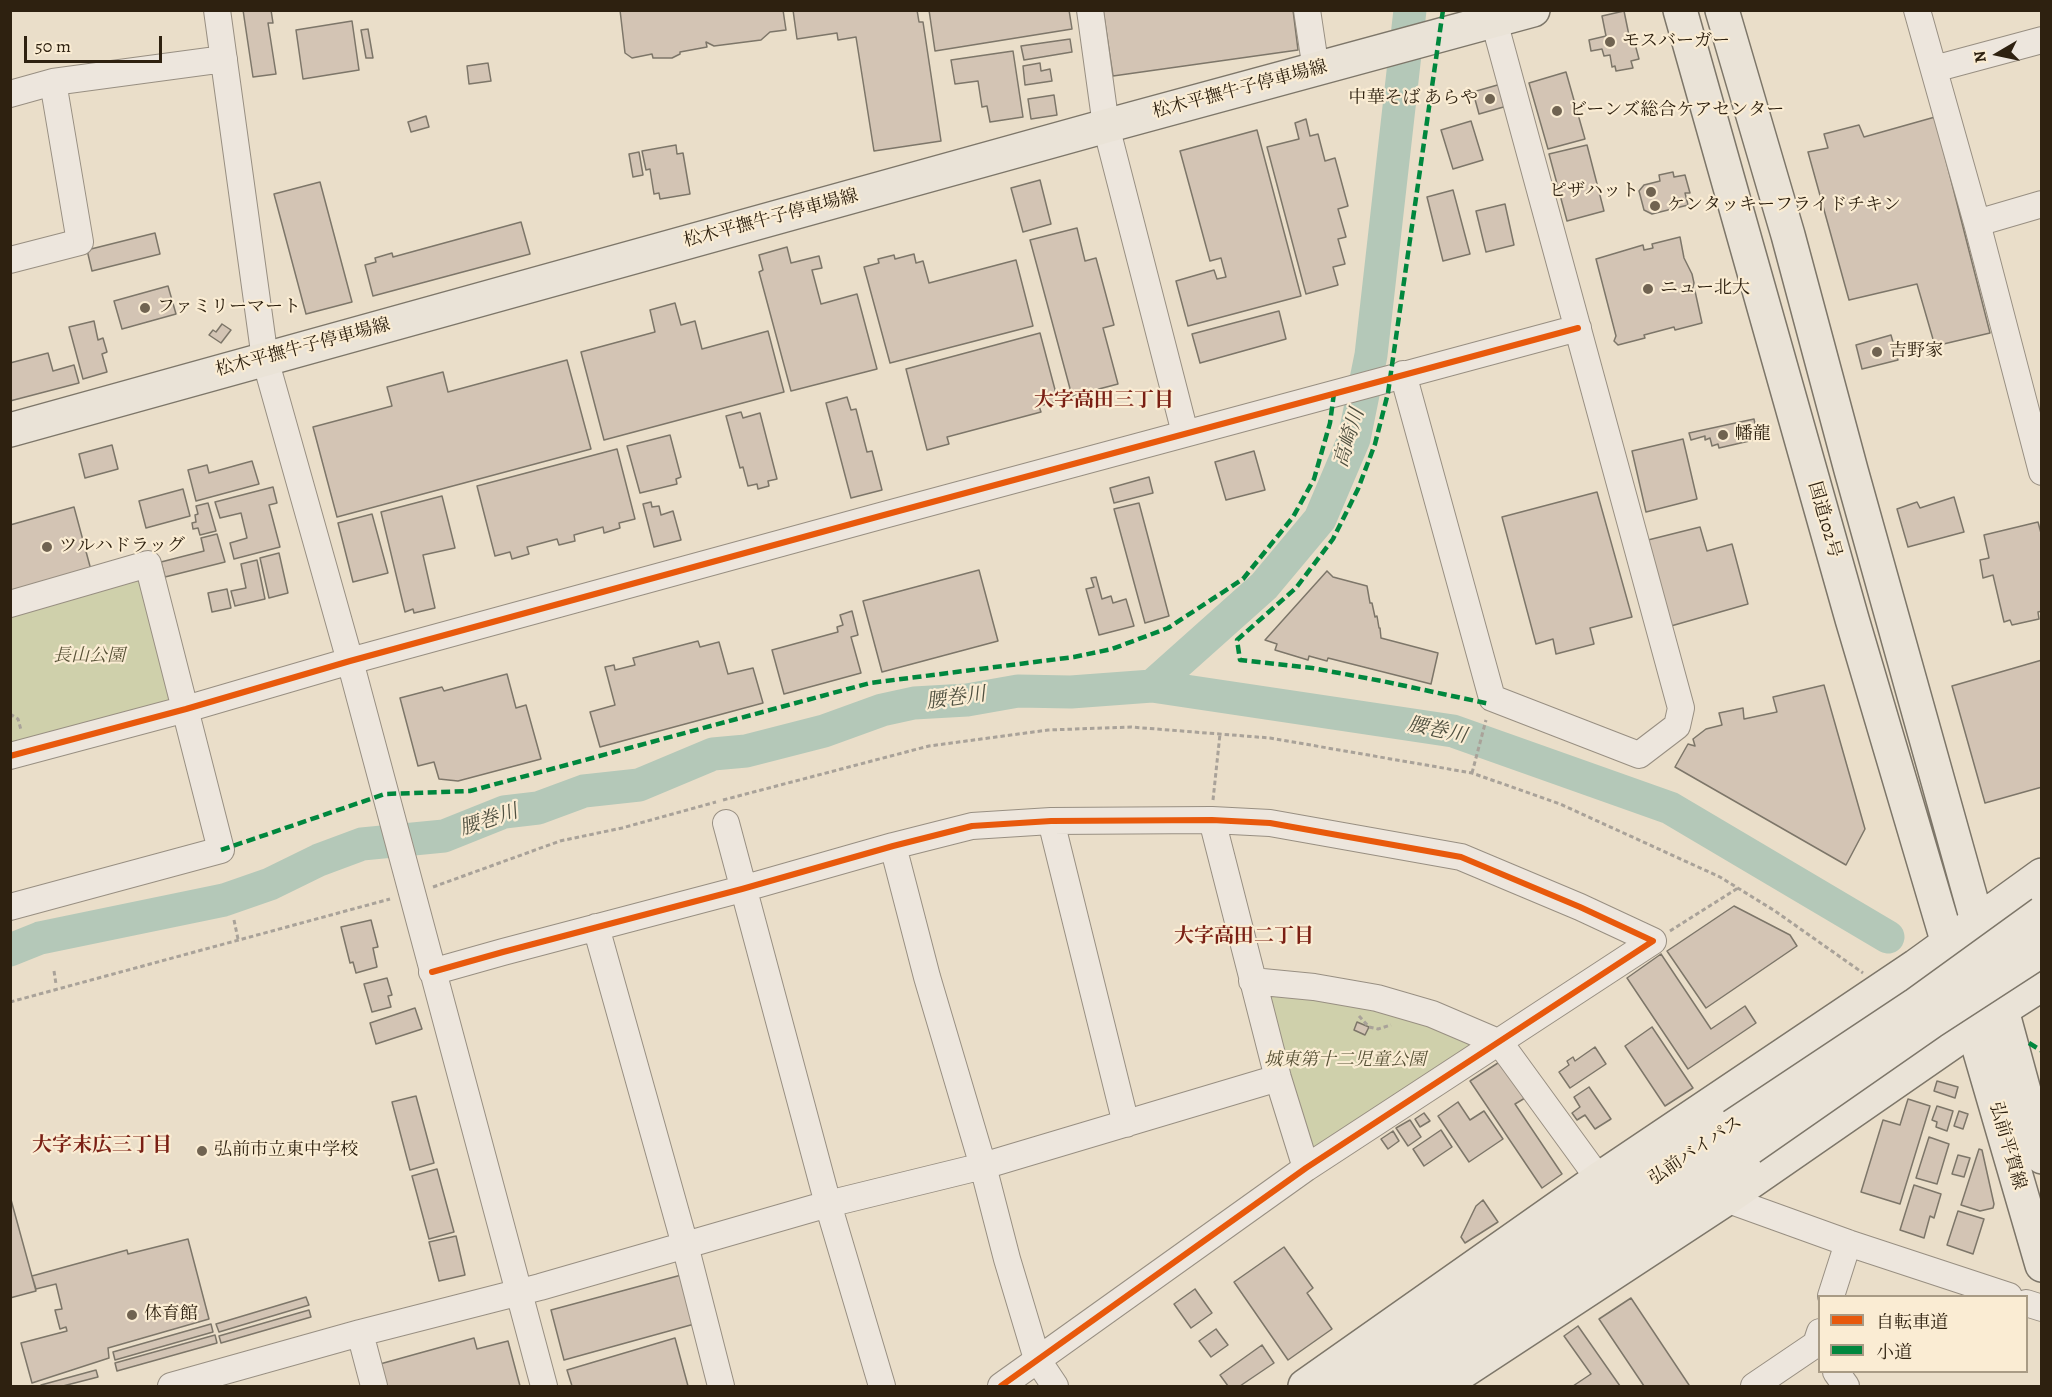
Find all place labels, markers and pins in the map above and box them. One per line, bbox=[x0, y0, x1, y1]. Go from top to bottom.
place label: モスバーガー bbox=[1622, 31, 1730, 53]
marker: モスバーガー bbox=[1603, 35, 1617, 49]
place label: 中華そば あらや bbox=[1348, 88, 1478, 110]
marker: 中華そば あらや bbox=[1483, 92, 1497, 106]
place label: ビーンズ総合ケアセンター bbox=[1569, 100, 1784, 122]
marker: ビーンズ総合ケアセンター bbox=[1550, 104, 1564, 118]
place label: ピザハット bbox=[1549, 181, 1639, 203]
marker: ピザハット bbox=[1644, 185, 1658, 199]
place label: ケンタッキーフライドチキン bbox=[1667, 195, 1901, 217]
marker: ケンタッキーフライドチキン bbox=[1648, 199, 1662, 213]
place label: ニュー北大 bbox=[1660, 278, 1750, 300]
marker: ニュー北大 bbox=[1641, 282, 1655, 296]
place label: ファミリーマート bbox=[157, 297, 301, 319]
marker: ファミリーマート bbox=[138, 301, 152, 315]
place label: 吉野家 bbox=[1889, 341, 1943, 363]
marker: 吉野家 bbox=[1870, 345, 1884, 359]
place label: 幡龍 bbox=[1735, 424, 1771, 446]
marker: 幡龍 bbox=[1716, 428, 1730, 442]
place label: ツルハドラッグ bbox=[59, 536, 185, 558]
marker: ツルハドラッグ bbox=[40, 540, 54, 554]
place label: 弘前市立東中学校 bbox=[214, 1140, 358, 1162]
marker: 弘前市立東中学校 bbox=[195, 1144, 209, 1158]
place label: 体育館 bbox=[144, 1304, 198, 1326]
marker: 体育館 bbox=[125, 1308, 139, 1322]

